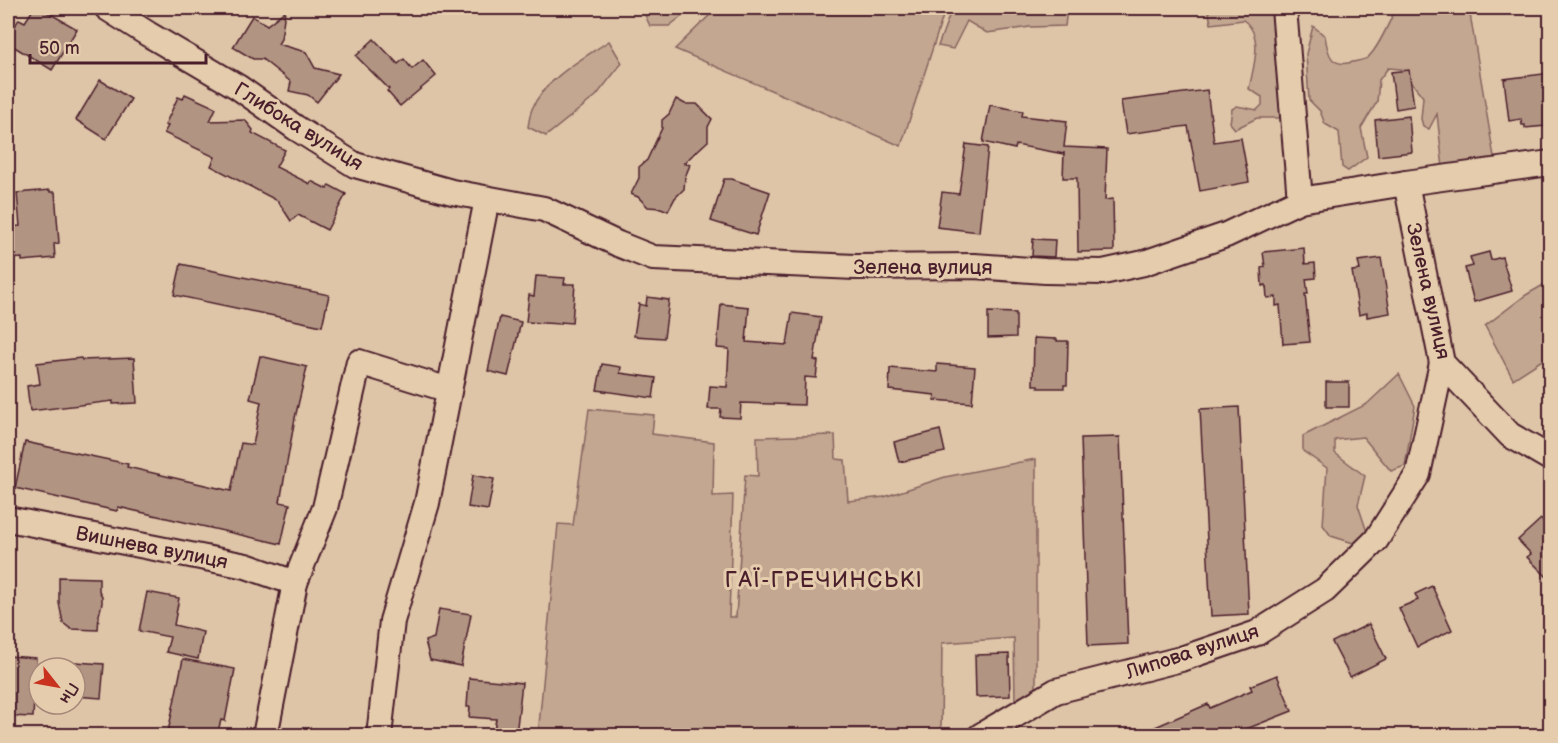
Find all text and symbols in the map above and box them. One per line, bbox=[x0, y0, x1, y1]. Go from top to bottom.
scale bar bbox=[30, 27, 206, 65]
text: 50 m bbox=[39, 38, 80, 59]
street label: Глибока вулиця bbox=[230, 78, 367, 176]
street label: Зелена вулиця bbox=[1401, 221, 1455, 362]
street label: Зелена вулиця bbox=[854, 256, 992, 280]
street label: Вишнева вулиця bbox=[74, 521, 230, 575]
district label: ГАЇ-ГРЕЧИНСЬКІ bbox=[725, 567, 923, 594]
street label: Липова вулиця bbox=[1122, 619, 1262, 685]
north arrow bbox=[27, 656, 87, 716]
text: Пн bbox=[55, 679, 82, 707]

